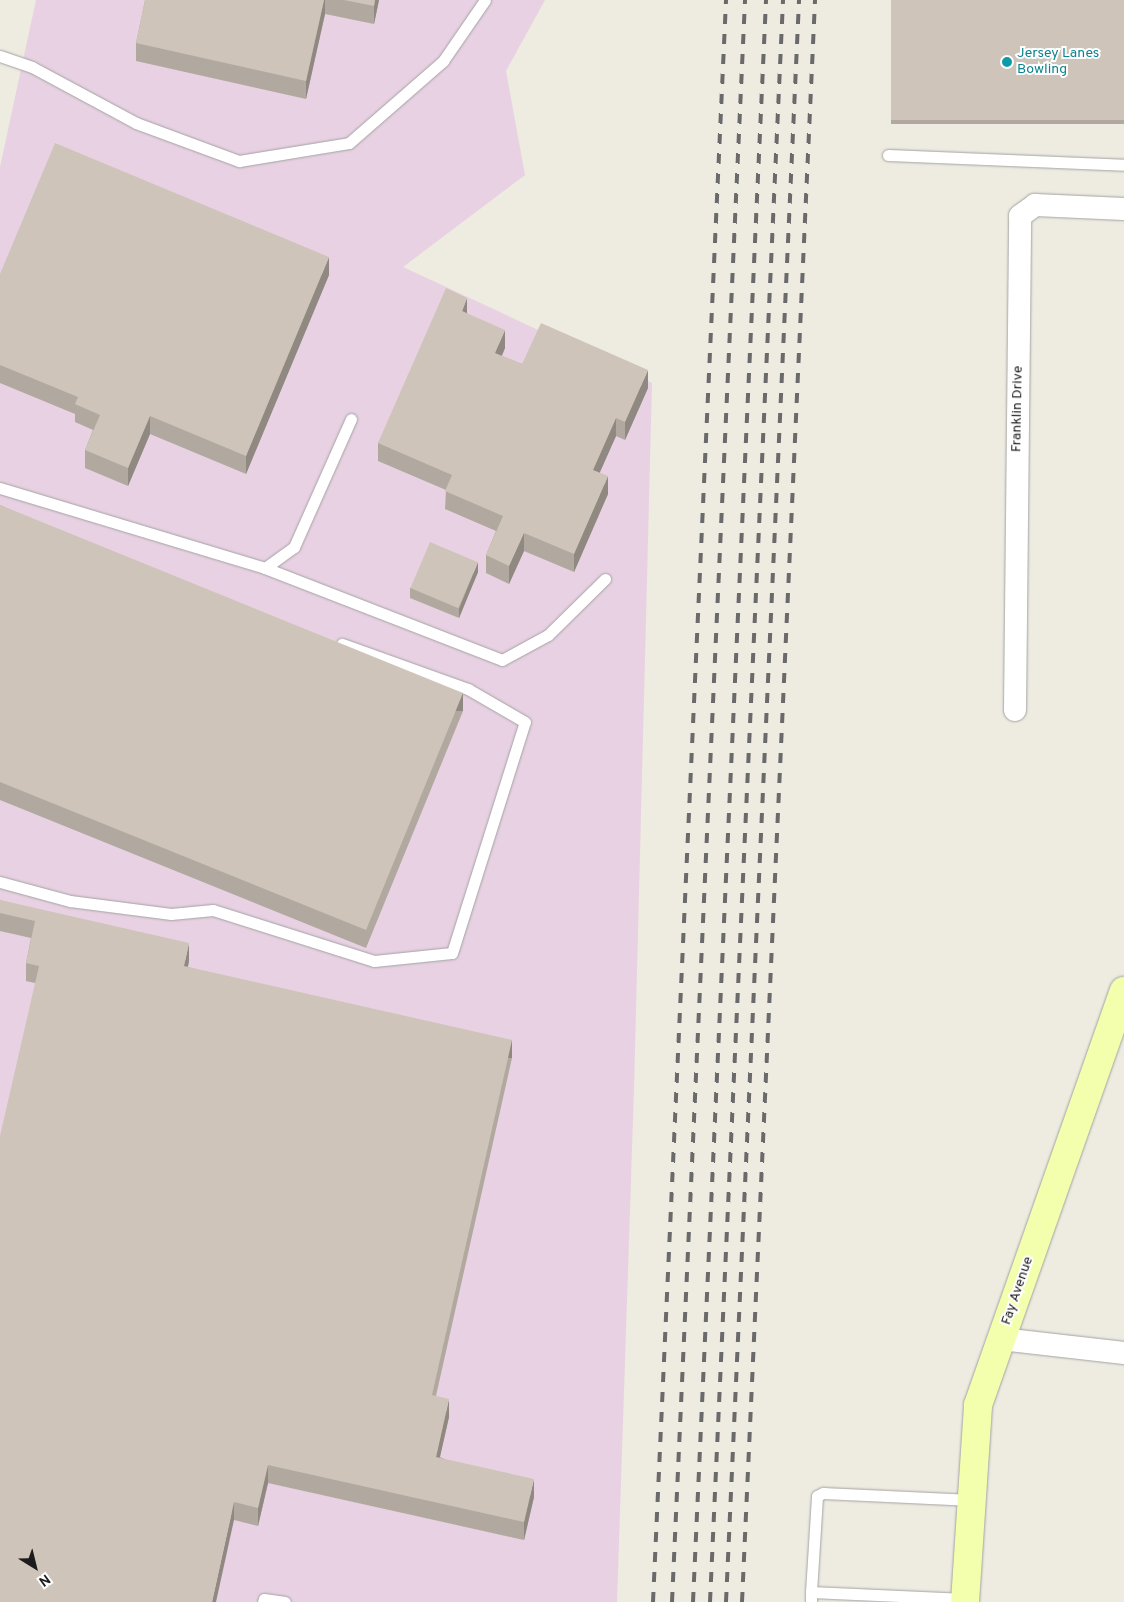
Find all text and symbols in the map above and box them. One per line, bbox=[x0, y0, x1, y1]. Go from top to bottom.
place label: Jersey Lanes Bowling bbox=[1017, 46, 1099, 78]
marker: Jersey Lanes Bowling bbox=[1001, 56, 1013, 68]
street label: Franklin Drive bbox=[1009, 366, 1027, 452]
street label: Fay Avenue bbox=[998, 1254, 1038, 1328]
north arrow bbox=[10, 1542, 60, 1592]
text: N bbox=[35, 1570, 53, 1589]

